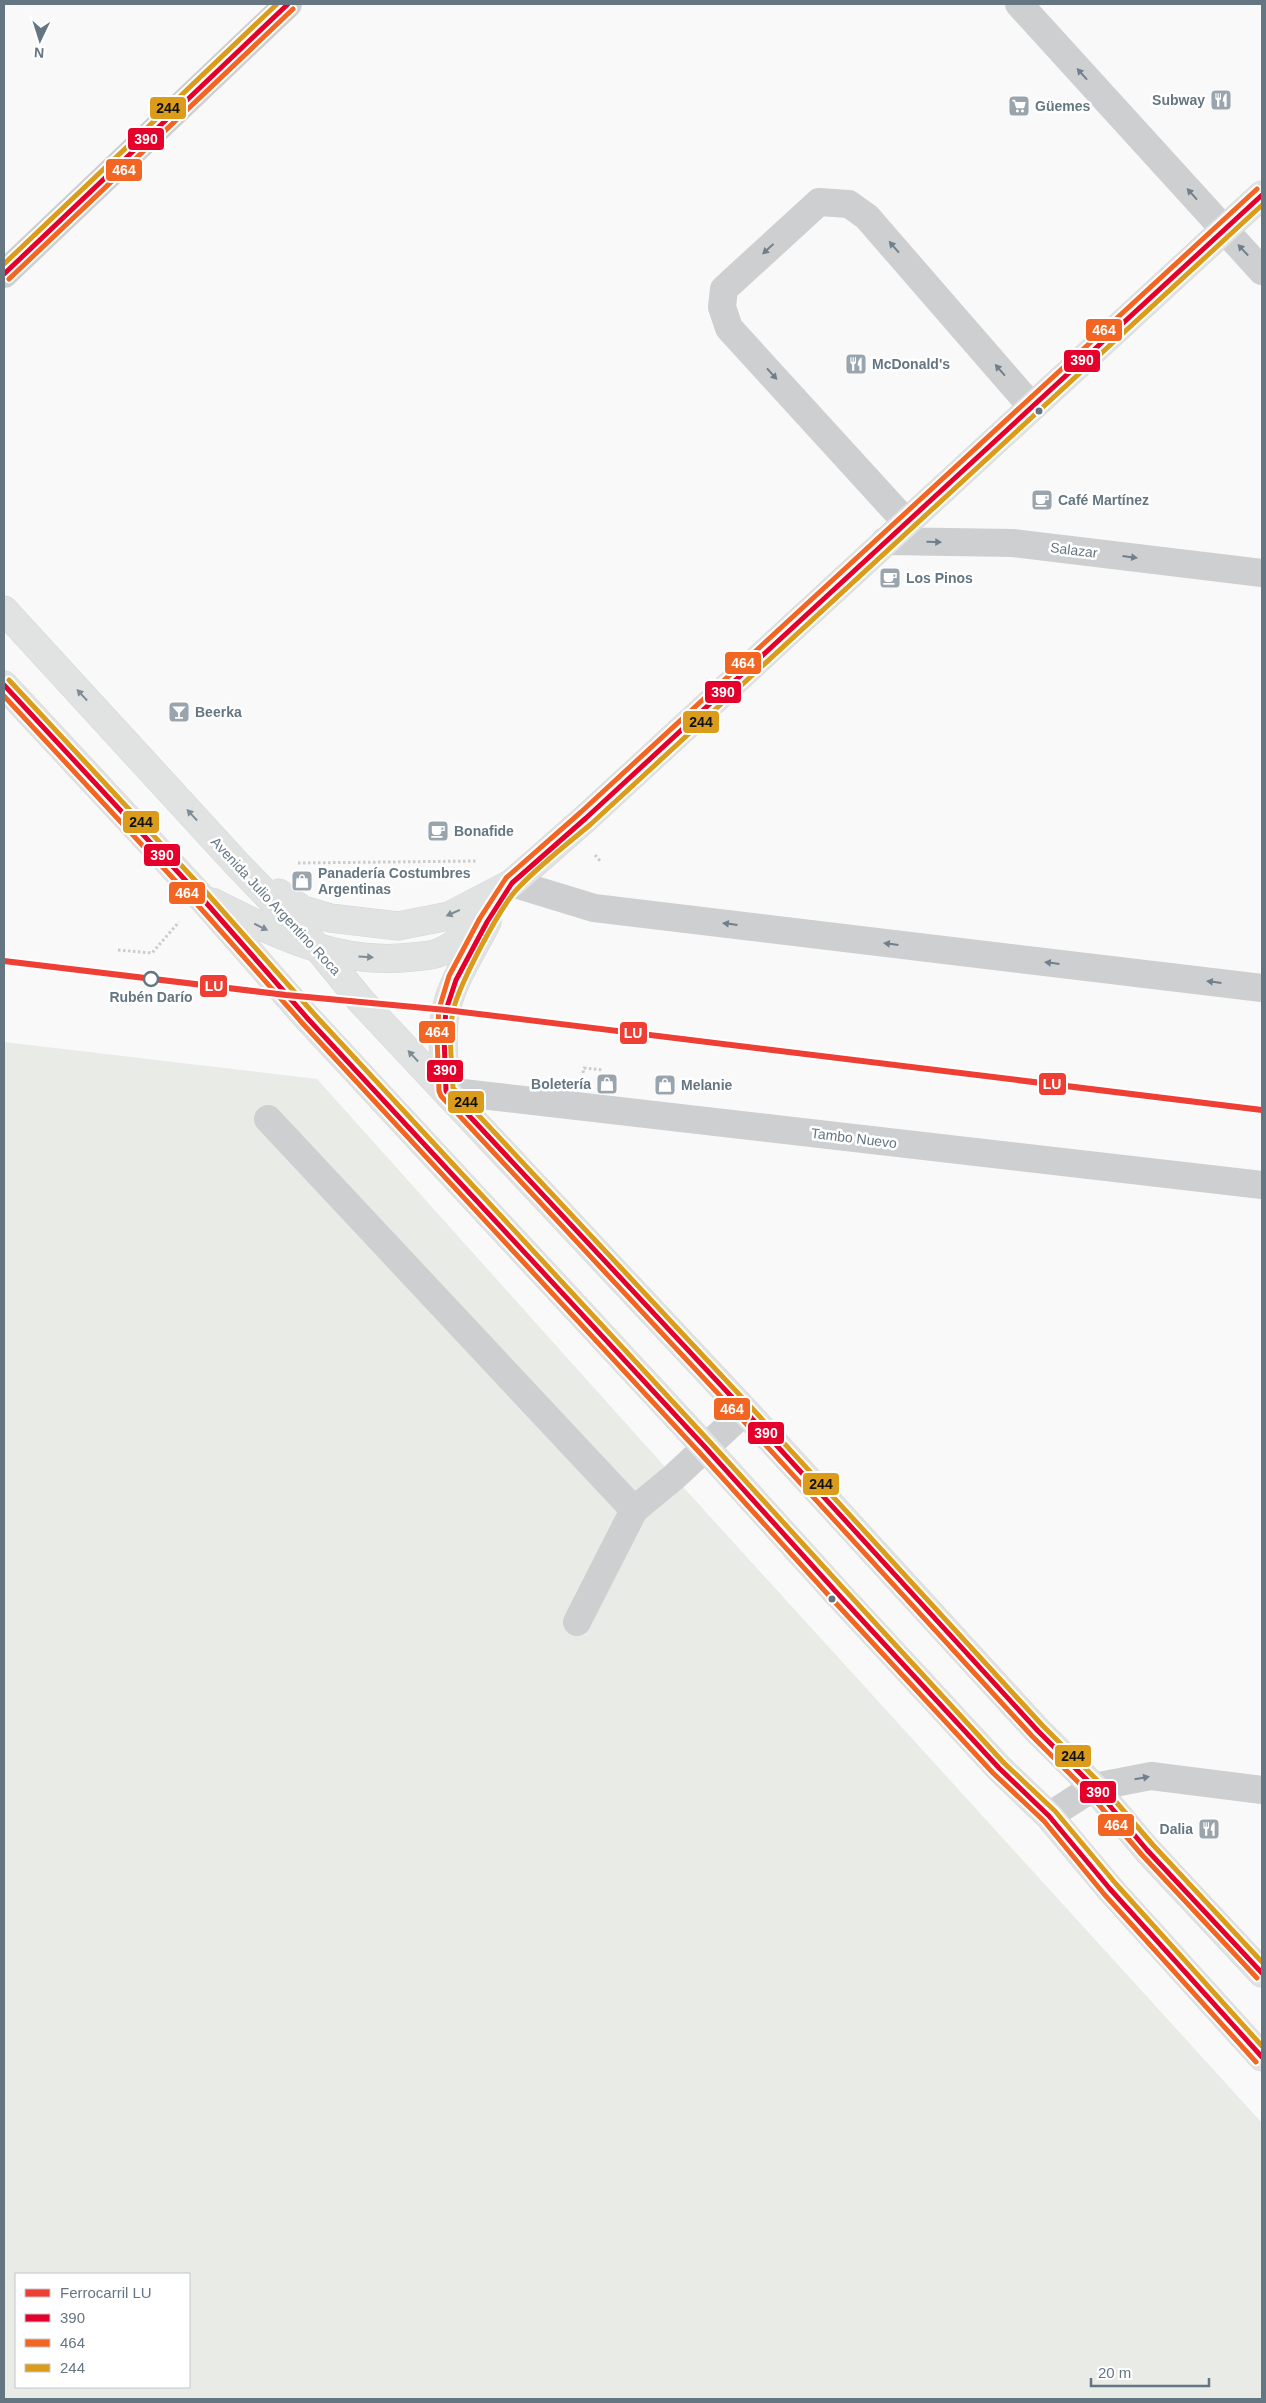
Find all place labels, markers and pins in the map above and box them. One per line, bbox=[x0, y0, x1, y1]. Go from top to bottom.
restaurant icon: Subway bbox=[1209, 88, 1233, 112]
place label: Subway bbox=[1152, 92, 1205, 108]
supermarket icon: Güemes bbox=[1007, 94, 1031, 118]
place label: Güemes bbox=[1035, 98, 1090, 114]
restaurant icon: McDonald's bbox=[844, 352, 868, 376]
place label: McDonald's bbox=[872, 356, 950, 372]
unlabelled marker bbox=[1034, 406, 1044, 416]
cafe icon: Café Martínez bbox=[1030, 488, 1054, 512]
place label: Café Martínez bbox=[1058, 492, 1149, 508]
cafe icon: Los Pinos bbox=[878, 566, 902, 590]
place label: Los Pinos bbox=[906, 570, 973, 586]
bar icon: Beerka bbox=[167, 700, 191, 724]
place label: Beerka bbox=[195, 704, 242, 720]
cafe icon: Bonafide bbox=[426, 819, 450, 843]
place label: Bonafide bbox=[454, 823, 514, 839]
place label: Panadería Costumbres Argentinas bbox=[318, 865, 471, 897]
shop icon: Panadería Costumbres Argentinas bbox=[290, 869, 314, 893]
marker: Rubén Darío bbox=[143, 971, 159, 987]
place label: Rubén Darío bbox=[109, 989, 193, 1005]
shop icon: Boletería bbox=[595, 1072, 619, 1096]
shop icon: Melanie bbox=[653, 1073, 677, 1097]
place label: Boletería bbox=[531, 1076, 591, 1092]
place label: Melanie bbox=[681, 1077, 733, 1093]
unlabelled marker bbox=[827, 1594, 837, 1604]
restaurant icon: Dalia bbox=[1197, 1817, 1221, 1841]
place label: Dalia bbox=[1160, 1821, 1193, 1837]

